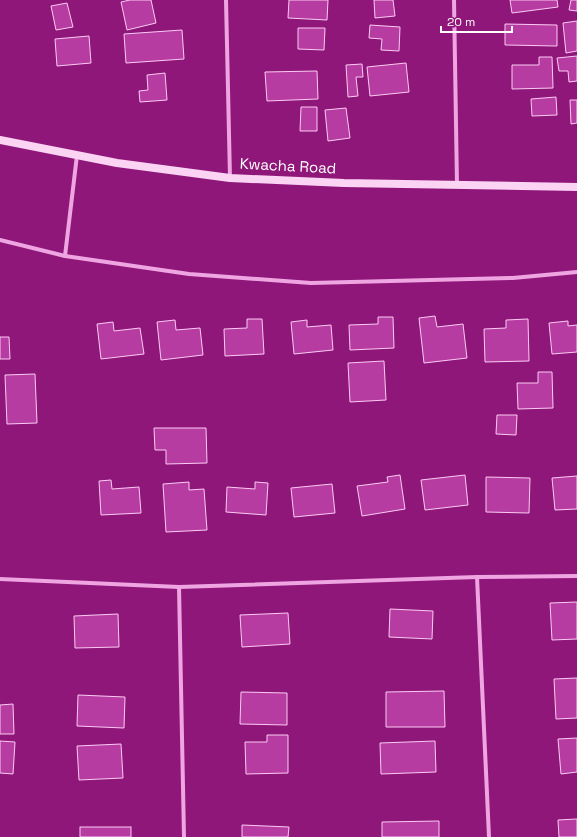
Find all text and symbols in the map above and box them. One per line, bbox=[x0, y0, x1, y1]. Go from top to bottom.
scale bar bbox=[441, 8, 512, 34]
text: 20 m bbox=[447, 14, 475, 30]
street label: Kwacha Road bbox=[239, 153, 337, 178]

